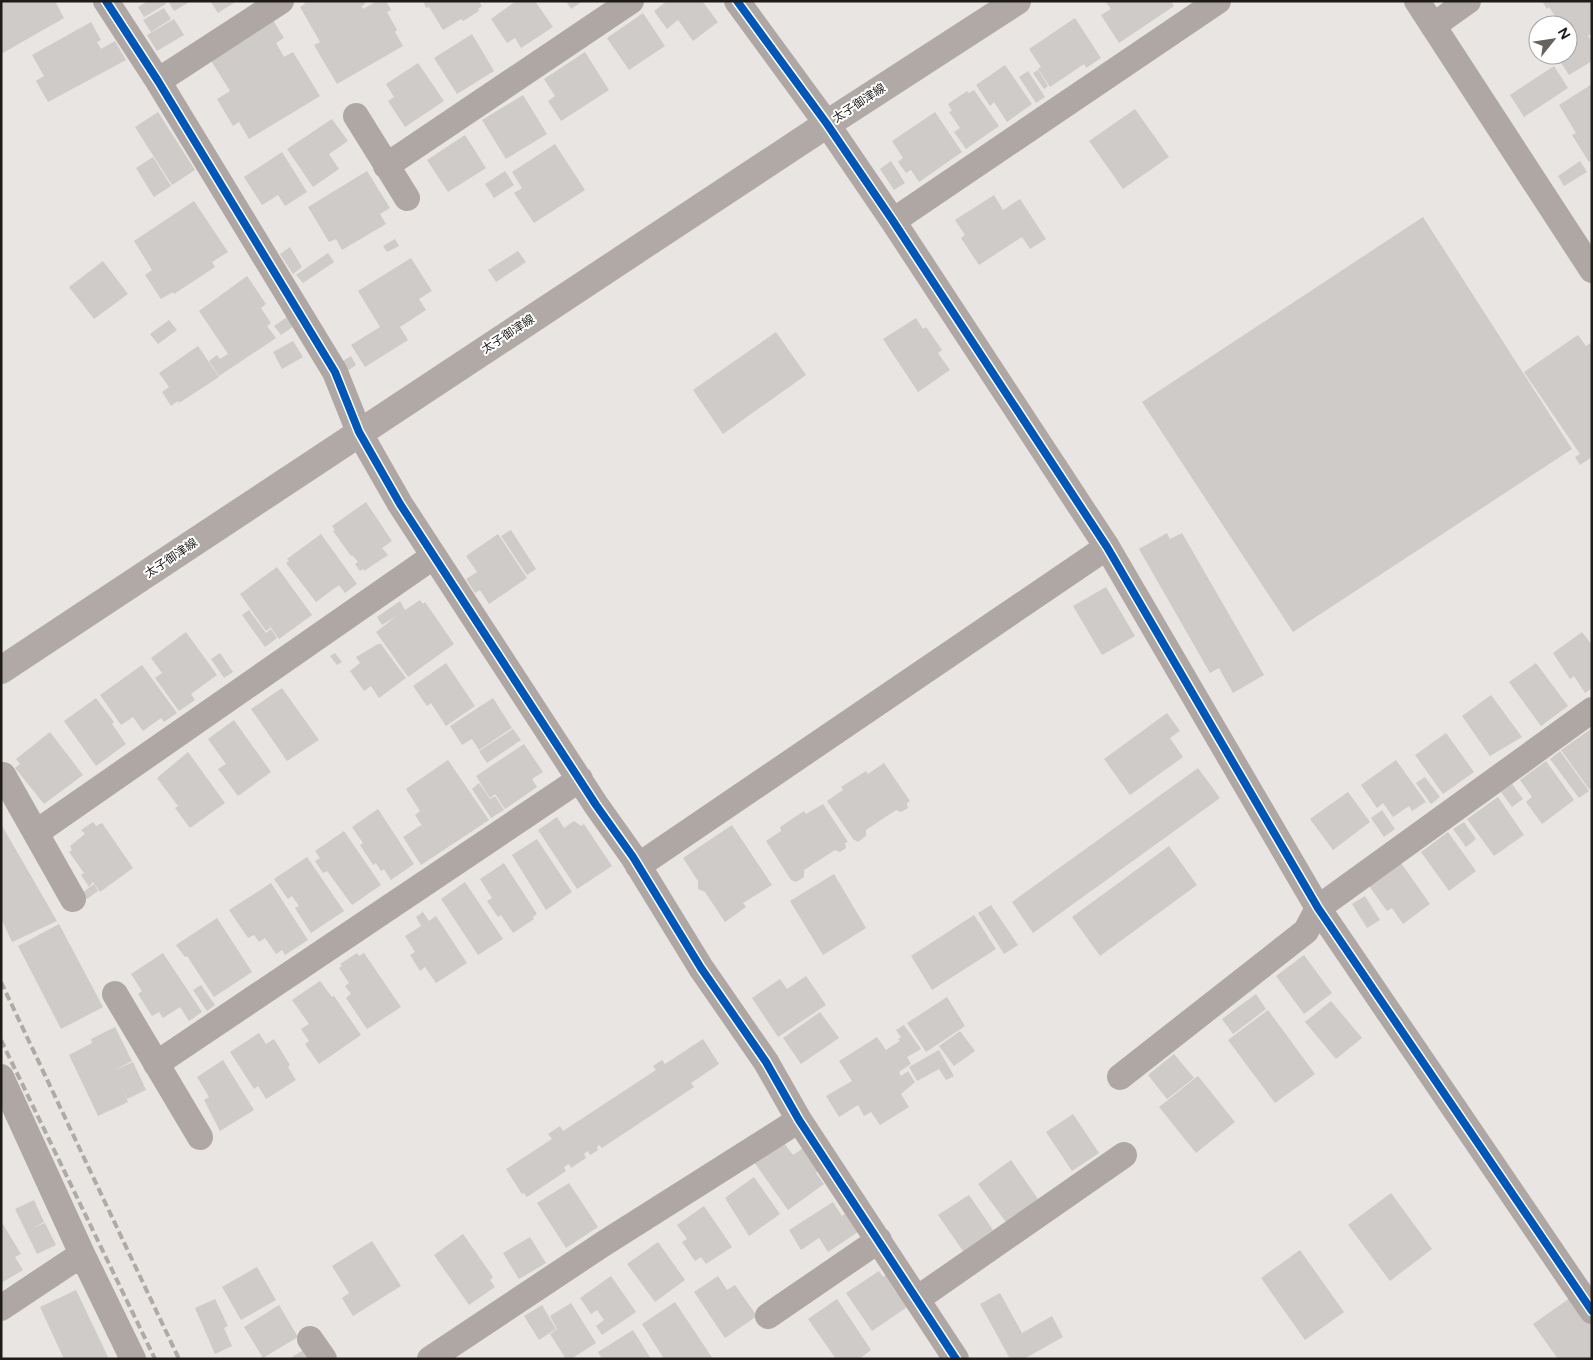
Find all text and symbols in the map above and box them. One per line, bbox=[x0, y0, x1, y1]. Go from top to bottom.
north arrow bbox=[1528, 15, 1578, 65]
text: N bbox=[1554, 25, 1574, 43]
street label: 太子御津線 bbox=[830, 81, 888, 125]
street label: 太子御津線 bbox=[479, 312, 537, 356]
street label: 太子御津線 bbox=[142, 535, 200, 581]

